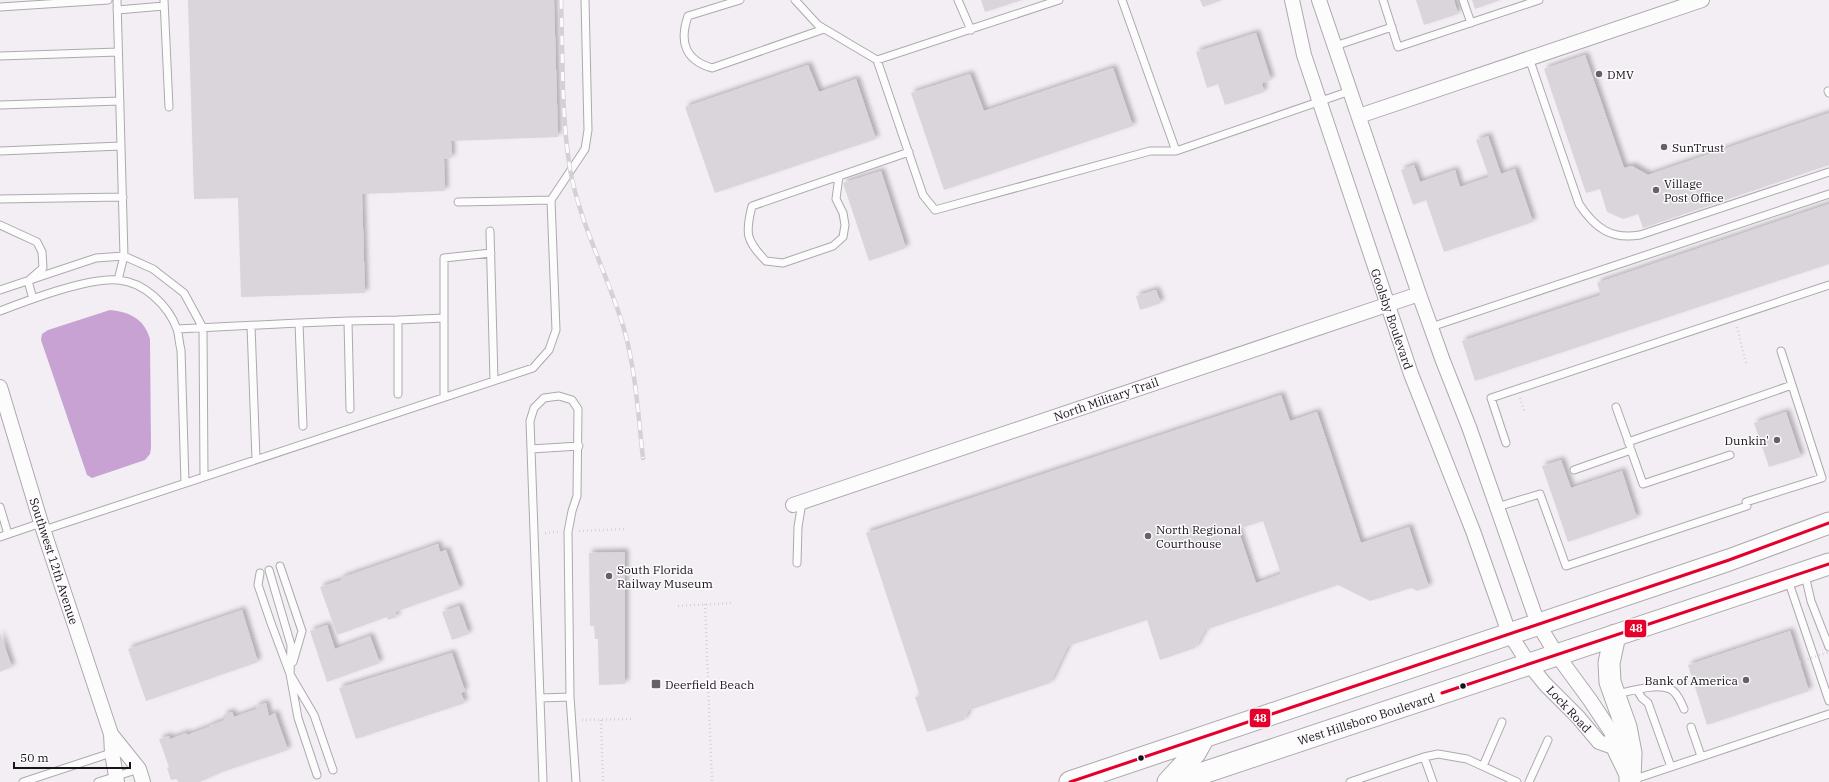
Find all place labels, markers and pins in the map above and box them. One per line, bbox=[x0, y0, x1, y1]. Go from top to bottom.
place label: DMV bbox=[1607, 67, 1634, 82]
marker: DMV bbox=[1594, 69, 1604, 79]
place label: SunTrust bbox=[1672, 140, 1724, 155]
marker: SunTrust bbox=[1659, 142, 1669, 152]
place label: Village Post Office bbox=[1664, 176, 1724, 205]
marker: Village Post Office bbox=[1651, 185, 1661, 195]
place label: Dunkin' bbox=[1725, 433, 1769, 448]
marker: Dunkin' bbox=[1772, 435, 1782, 445]
place label: North Regional Courthouse bbox=[1156, 522, 1242, 551]
marker: North Regional Courthouse bbox=[1143, 531, 1153, 541]
place label: South Florida Railway Museum bbox=[617, 562, 713, 591]
marker: South Florida Railway Museum bbox=[604, 571, 614, 581]
place label: Bank of America bbox=[1644, 673, 1738, 688]
marker: Bank of America bbox=[1741, 675, 1751, 685]
place label: Deerfield Beach bbox=[665, 677, 755, 692]
marker: Deerfield Beach bbox=[650, 678, 662, 690]
unlabelled marker bbox=[1458, 681, 1468, 691]
unlabelled marker bbox=[1136, 753, 1146, 763]

